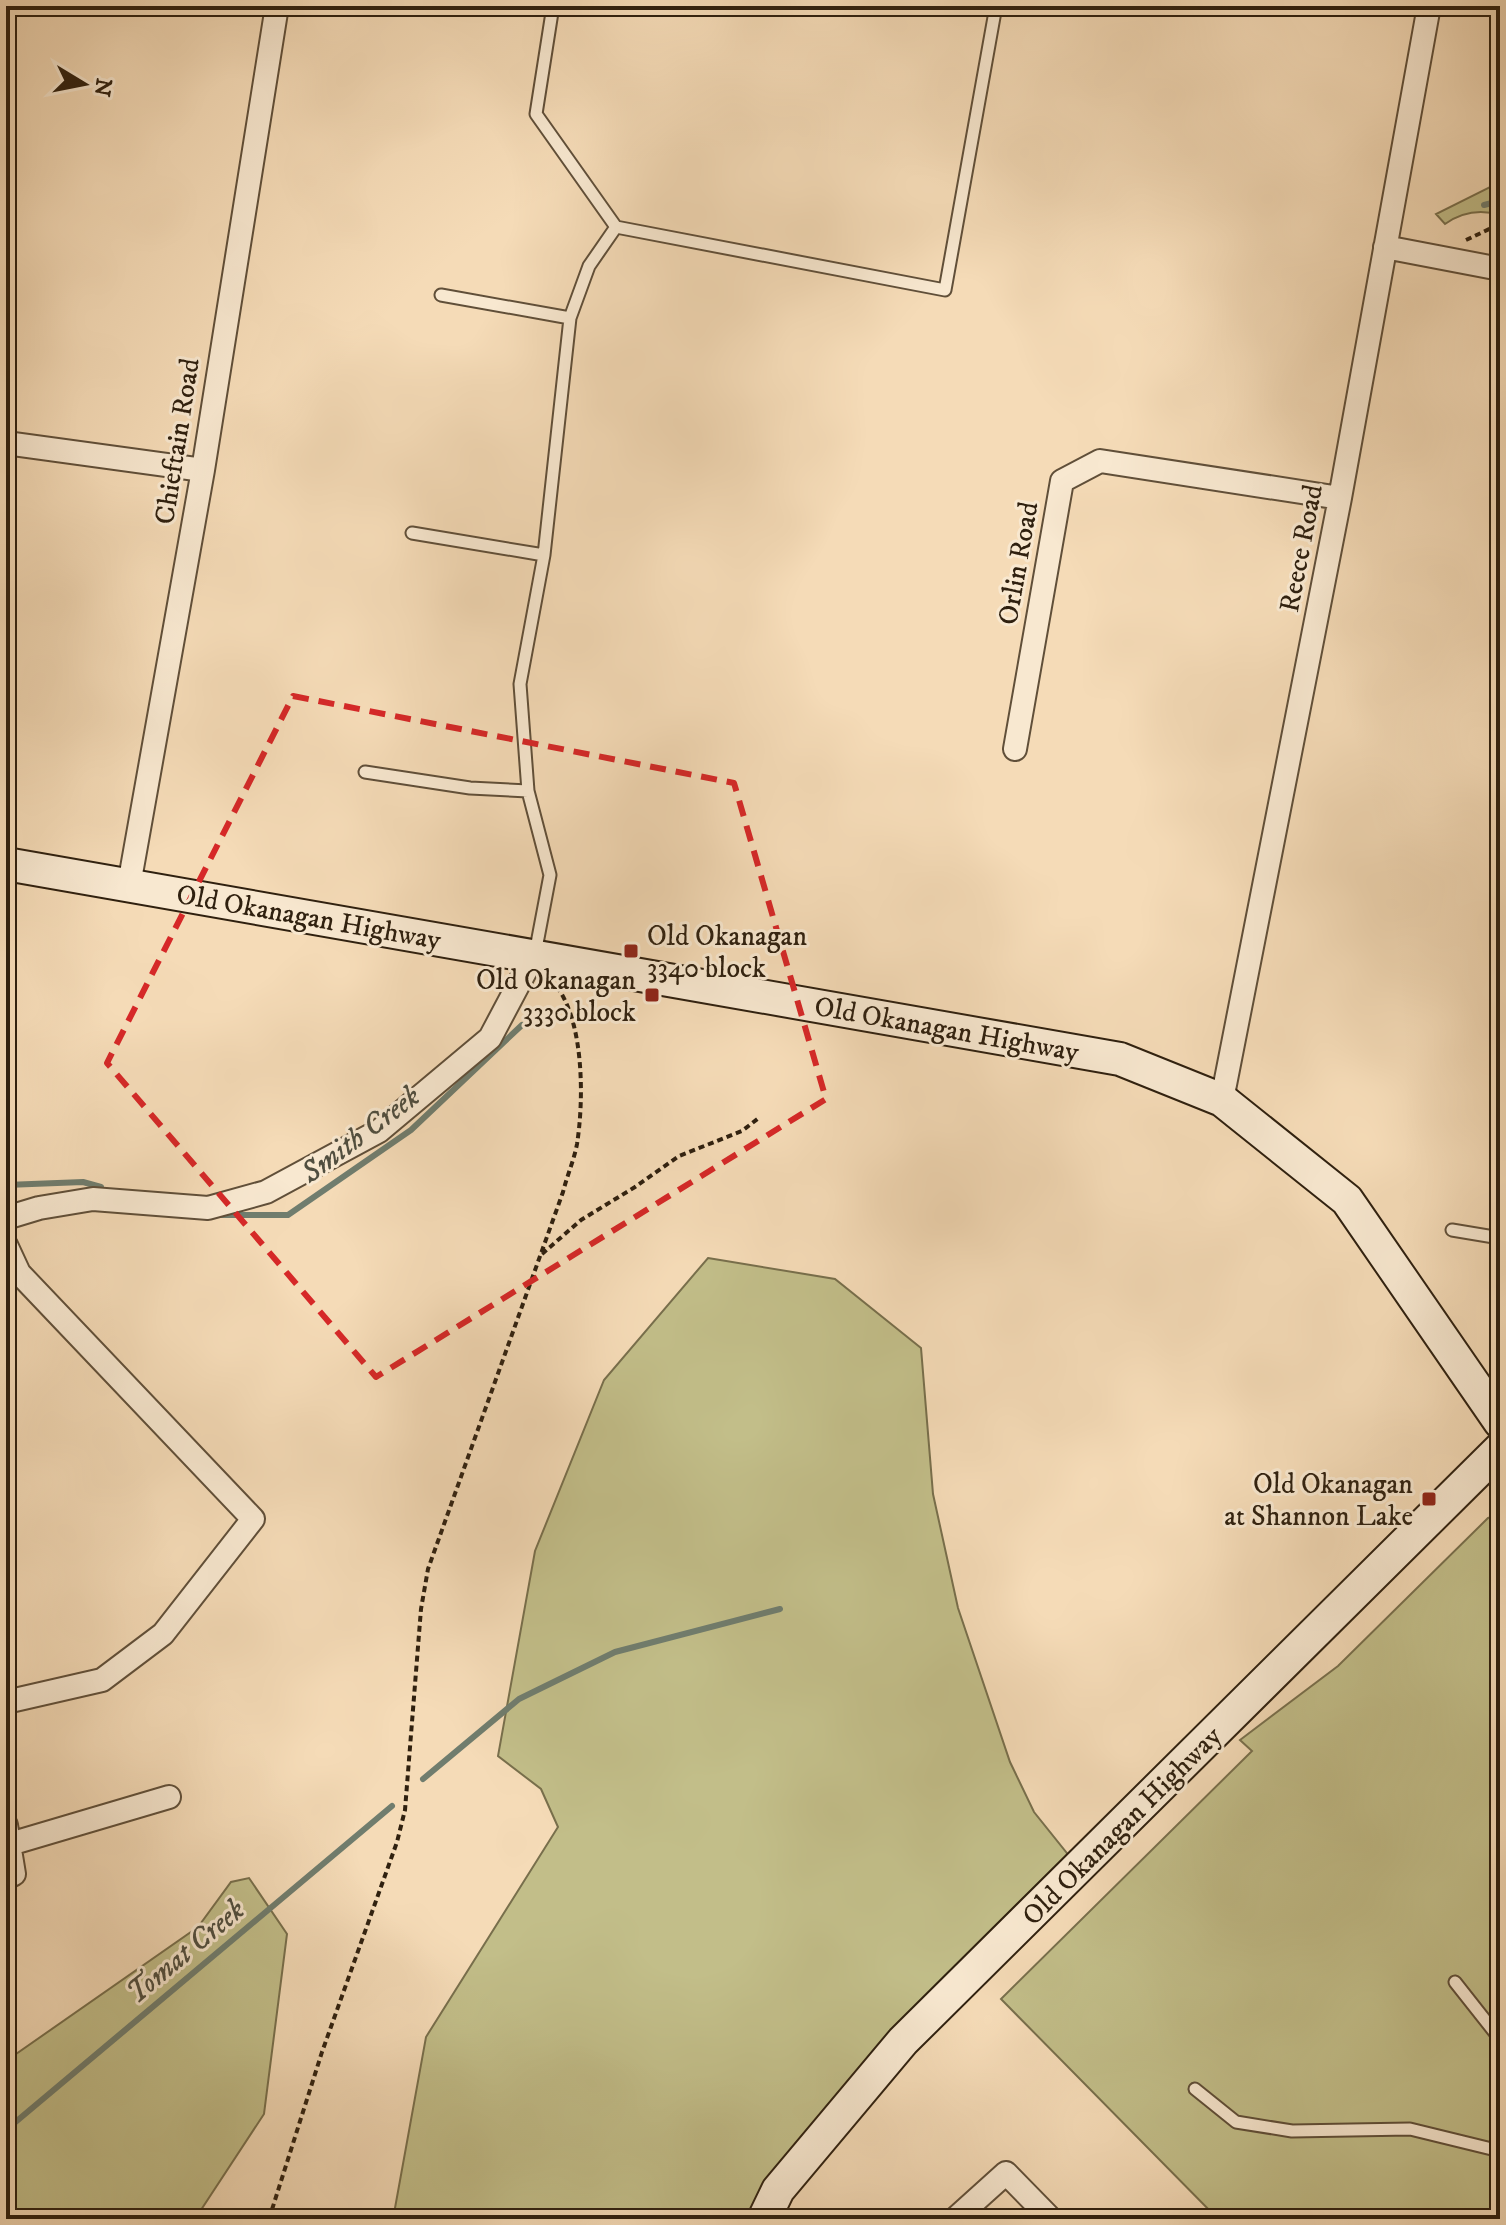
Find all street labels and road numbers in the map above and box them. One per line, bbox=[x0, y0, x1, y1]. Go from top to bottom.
street label: Chieftain Road bbox=[147, 356, 208, 527]
street label: Reece Road bbox=[1272, 481, 1331, 615]
street label: Orlin Road bbox=[990, 499, 1047, 628]
street label: Old Okanagan Highway bbox=[174, 877, 444, 958]
street label: Old Okanagan Highway bbox=[812, 989, 1082, 1070]
street label: Old Okanagan Highway bbox=[1015, 1718, 1230, 1933]

